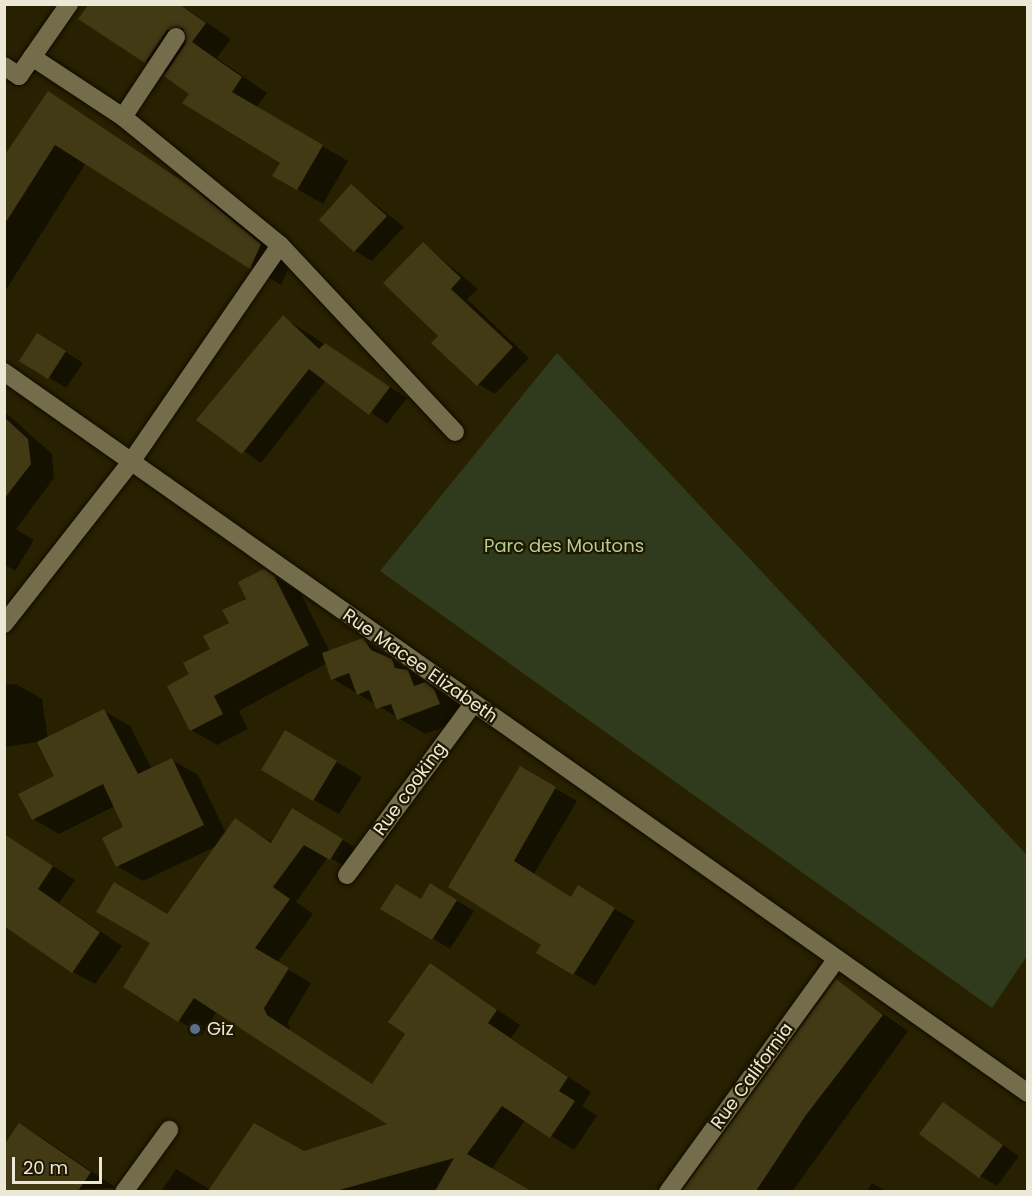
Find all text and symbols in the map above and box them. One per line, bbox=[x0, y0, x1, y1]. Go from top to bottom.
park label: Parc des Moutons bbox=[484, 535, 644, 557]
street label: Rue Macee Elizabeth bbox=[338, 604, 502, 728]
street label: Rue cooking bbox=[369, 738, 451, 840]
place label: Giz bbox=[207, 1018, 234, 1040]
street label: Rue California bbox=[706, 1019, 798, 1133]
marker: Giz bbox=[188, 1022, 202, 1036]
scale bar bbox=[15, 1145, 105, 1183]
text: 20 m bbox=[23, 1155, 68, 1180]

